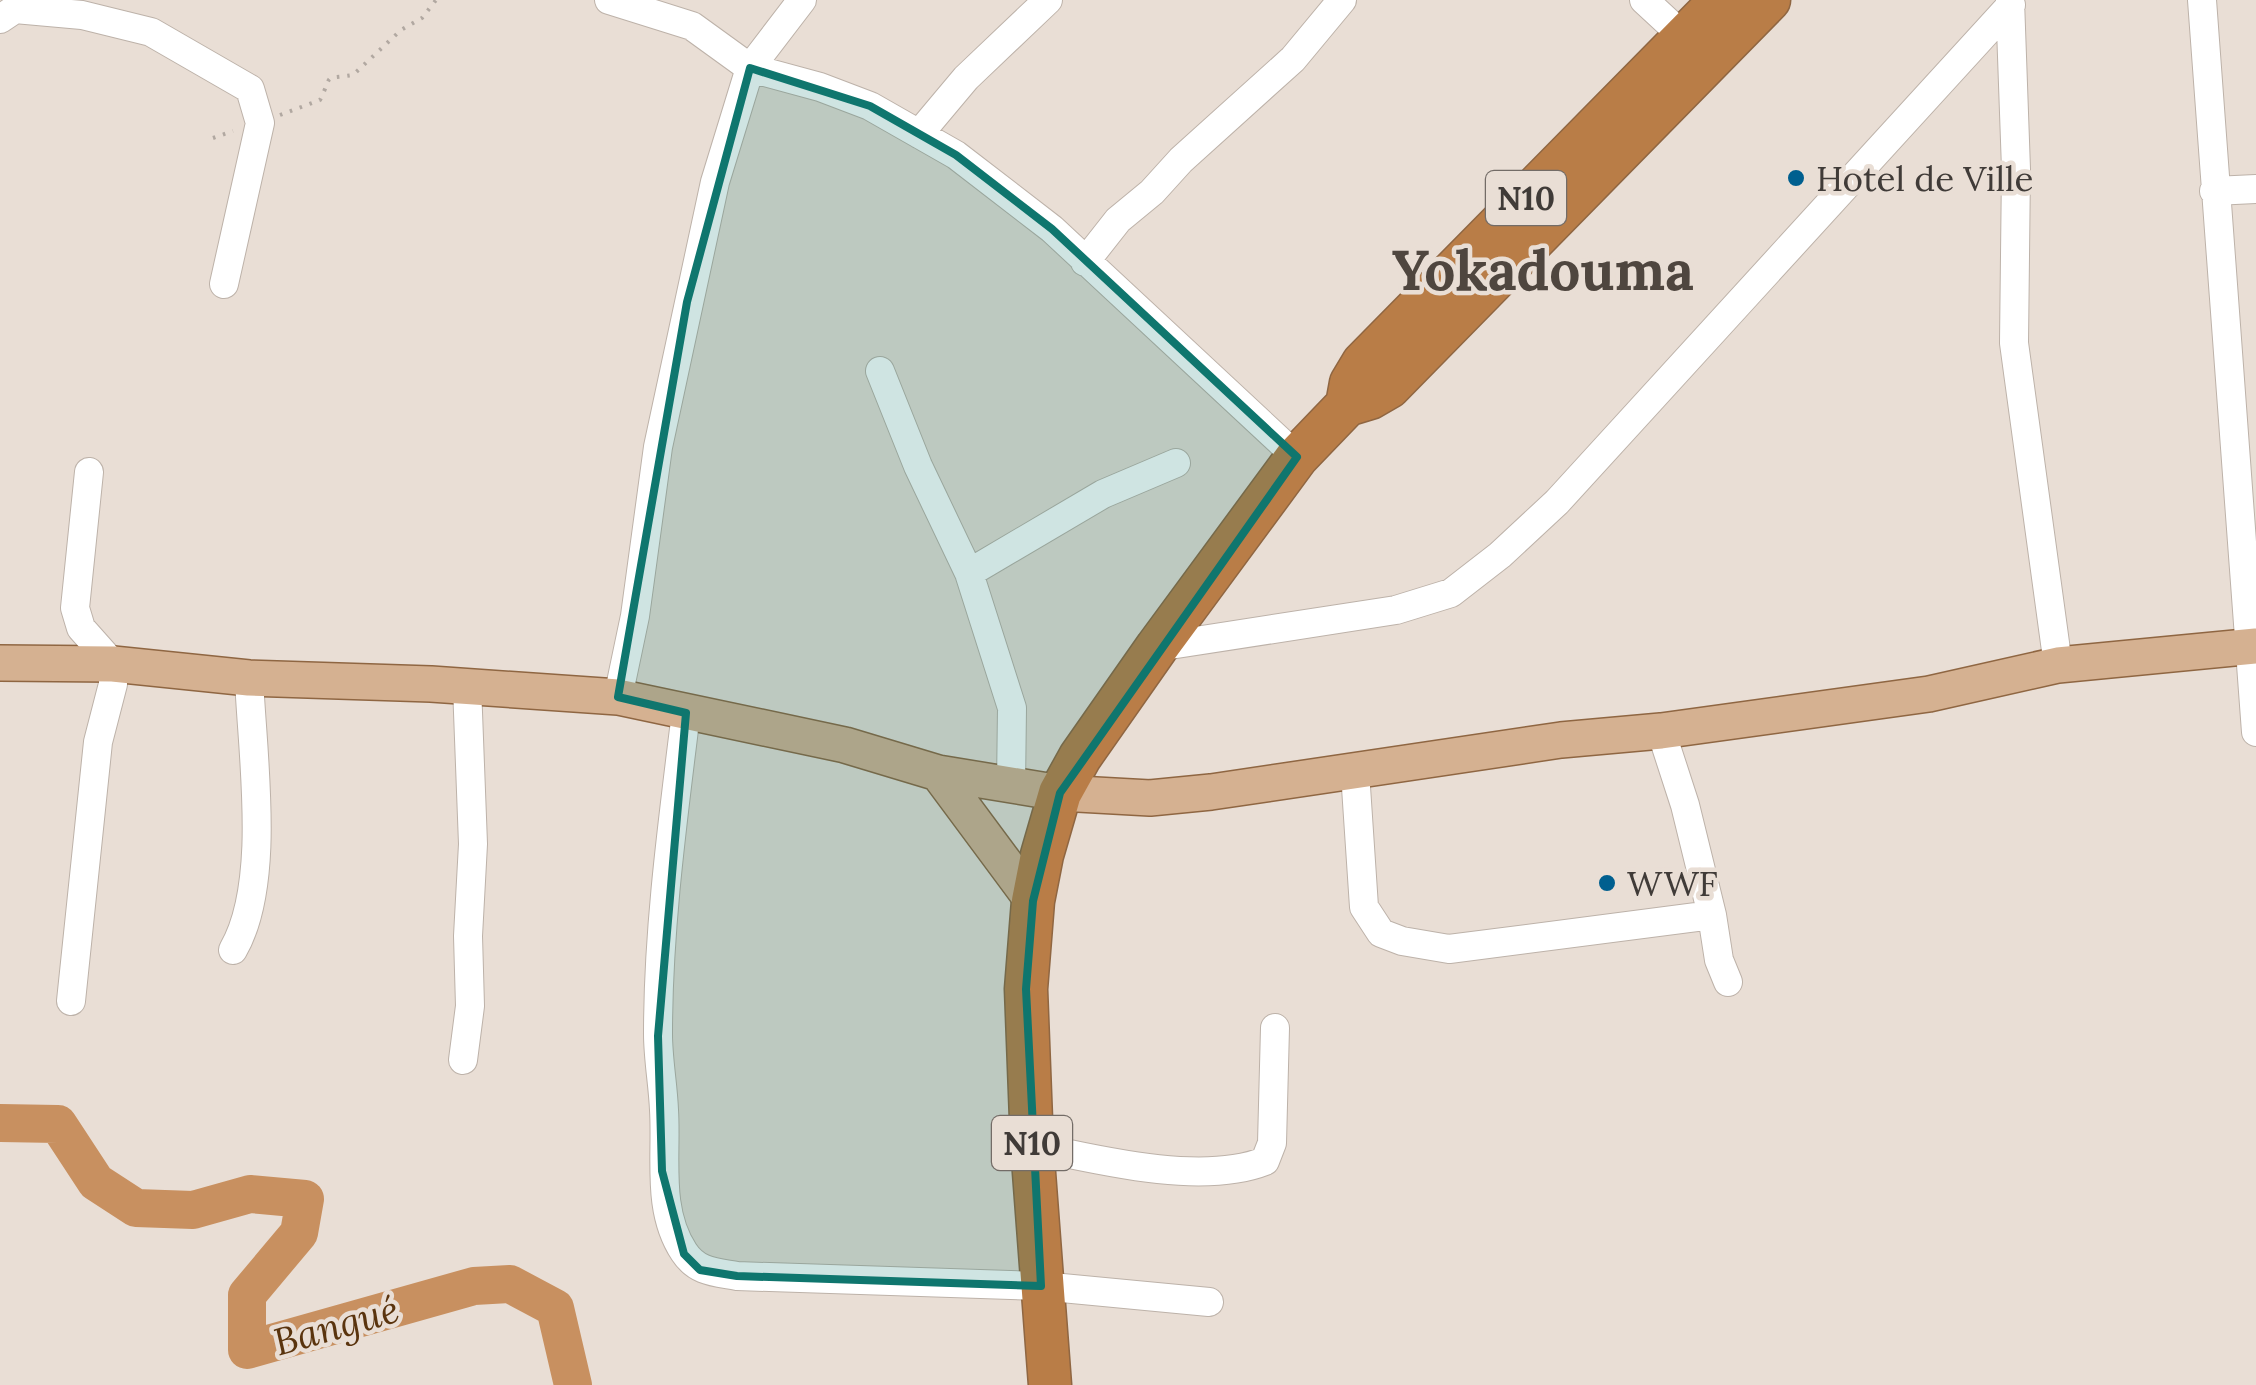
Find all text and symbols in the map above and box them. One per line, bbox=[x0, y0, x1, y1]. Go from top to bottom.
place label: Hotel de Ville bbox=[1816, 156, 2034, 201]
marker: Hotel de Ville bbox=[1785, 167, 1807, 189]
road number: N10 bbox=[1486, 171, 1566, 225]
district label: Yokadouma bbox=[1392, 235, 1694, 305]
place label: WWF bbox=[1627, 861, 1718, 906]
marker: WWF bbox=[1596, 872, 1618, 894]
road number: N10 bbox=[992, 1116, 1072, 1170]
water label: Bangué bbox=[268, 1284, 404, 1367]

